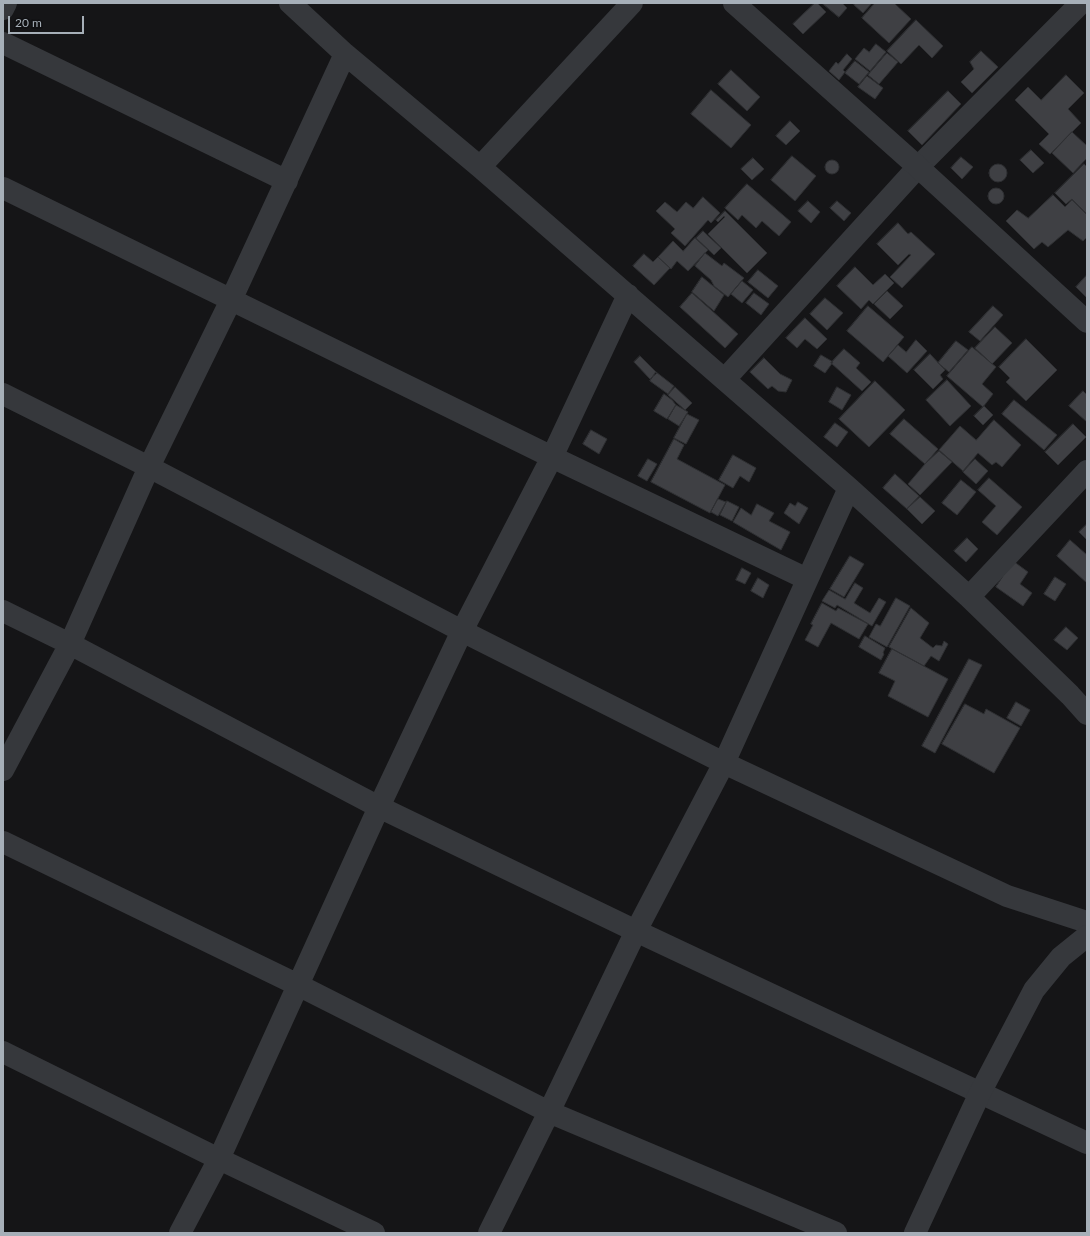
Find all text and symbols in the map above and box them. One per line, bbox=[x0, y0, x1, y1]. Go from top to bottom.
scale bar bbox=[10, 8, 86, 34]
text: 20 m bbox=[15, 15, 42, 30]

